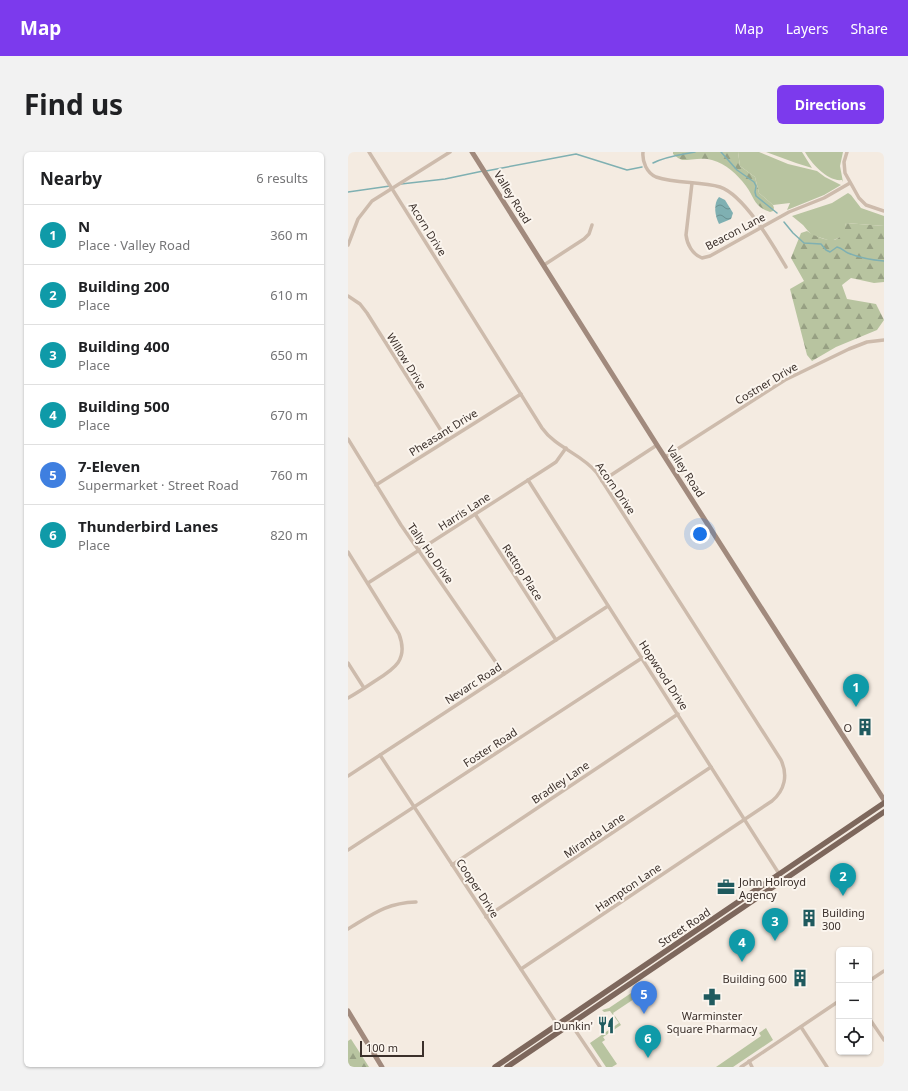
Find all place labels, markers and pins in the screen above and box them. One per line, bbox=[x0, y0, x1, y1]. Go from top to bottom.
pin: 1 bbox=[843, 674, 869, 707]
building icon: O bbox=[855, 717, 875, 737]
place label: O bbox=[843, 720, 852, 735]
pin: 2 bbox=[830, 863, 856, 896]
place label: John Holroyd Agency bbox=[738, 874, 806, 902]
office icon: John Holroyd Agency bbox=[716, 877, 736, 897]
place label: Building 300 bbox=[822, 905, 865, 933]
pin: 3 bbox=[762, 908, 788, 941]
building icon: Building 300 bbox=[799, 908, 819, 928]
pin: 4 bbox=[729, 929, 755, 962]
building icon: Building 600 bbox=[790, 968, 810, 988]
place label: Building 600 bbox=[722, 971, 787, 986]
pin: 5 bbox=[631, 981, 657, 1014]
pharmacy icon: Warminster Square Pharmacy bbox=[702, 987, 722, 1007]
place label: Warminster Square Pharmacy bbox=[667, 1008, 758, 1036]
restaurant icon: Dunkin' bbox=[596, 1015, 616, 1035]
place label: Dunkin' bbox=[553, 1018, 593, 1033]
pin: 6 bbox=[635, 1025, 661, 1058]

